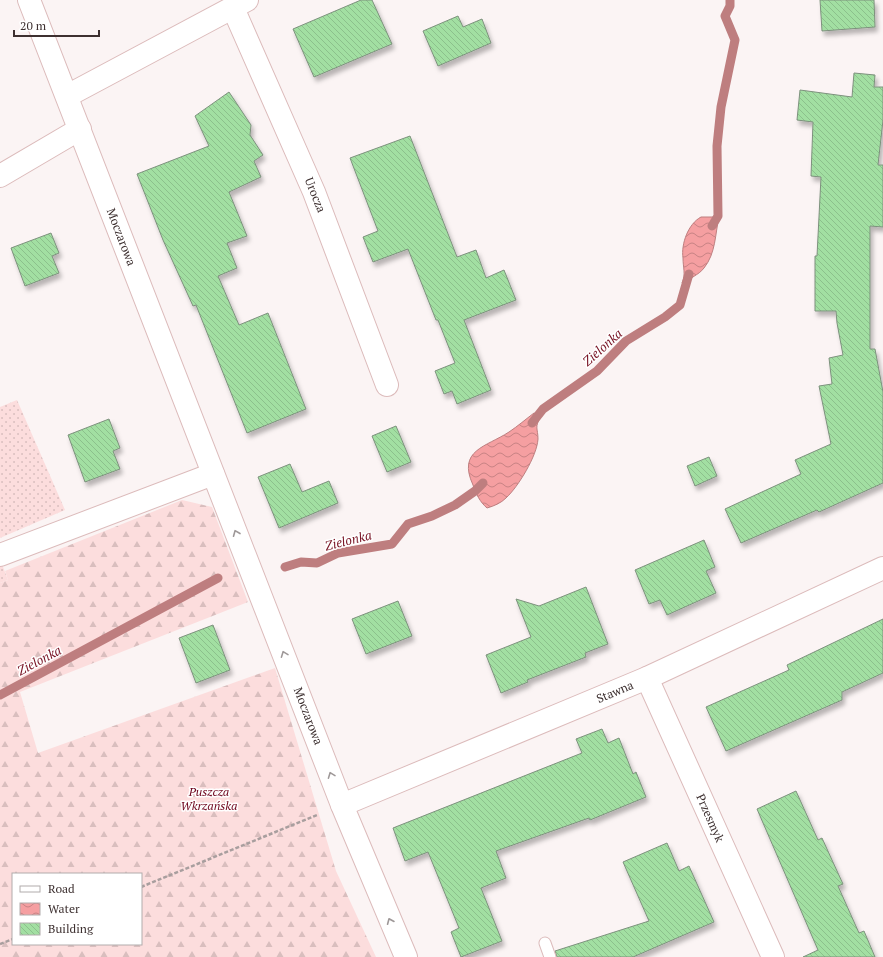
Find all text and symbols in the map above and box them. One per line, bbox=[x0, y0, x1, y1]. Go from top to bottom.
scale bar bbox=[14, 12, 99, 38]
text: 20 m bbox=[20, 18, 47, 33]
street label: Urocza bbox=[302, 175, 329, 215]
street label: Moczarowa bbox=[104, 206, 139, 268]
water label: Zielonka bbox=[578, 324, 626, 370]
water label: Zielonka bbox=[323, 525, 373, 555]
one-way arrow bbox=[233, 529, 241, 536]
water label: Zielonka bbox=[14, 641, 64, 679]
one-way arrow bbox=[281, 650, 289, 657]
street label: Stawna bbox=[594, 677, 636, 706]
street label: Moczarowa bbox=[291, 685, 326, 747]
one-way arrow bbox=[327, 771, 335, 778]
park label: Puszcza Wkrzańska bbox=[181, 784, 237, 813]
street label: Przesmyk bbox=[693, 791, 728, 845]
legend bbox=[12, 873, 142, 945]
text: Road bbox=[48, 881, 75, 896]
text: Water bbox=[48, 901, 80, 916]
one-way arrow bbox=[387, 918, 395, 926]
text: Building bbox=[48, 921, 94, 936]

